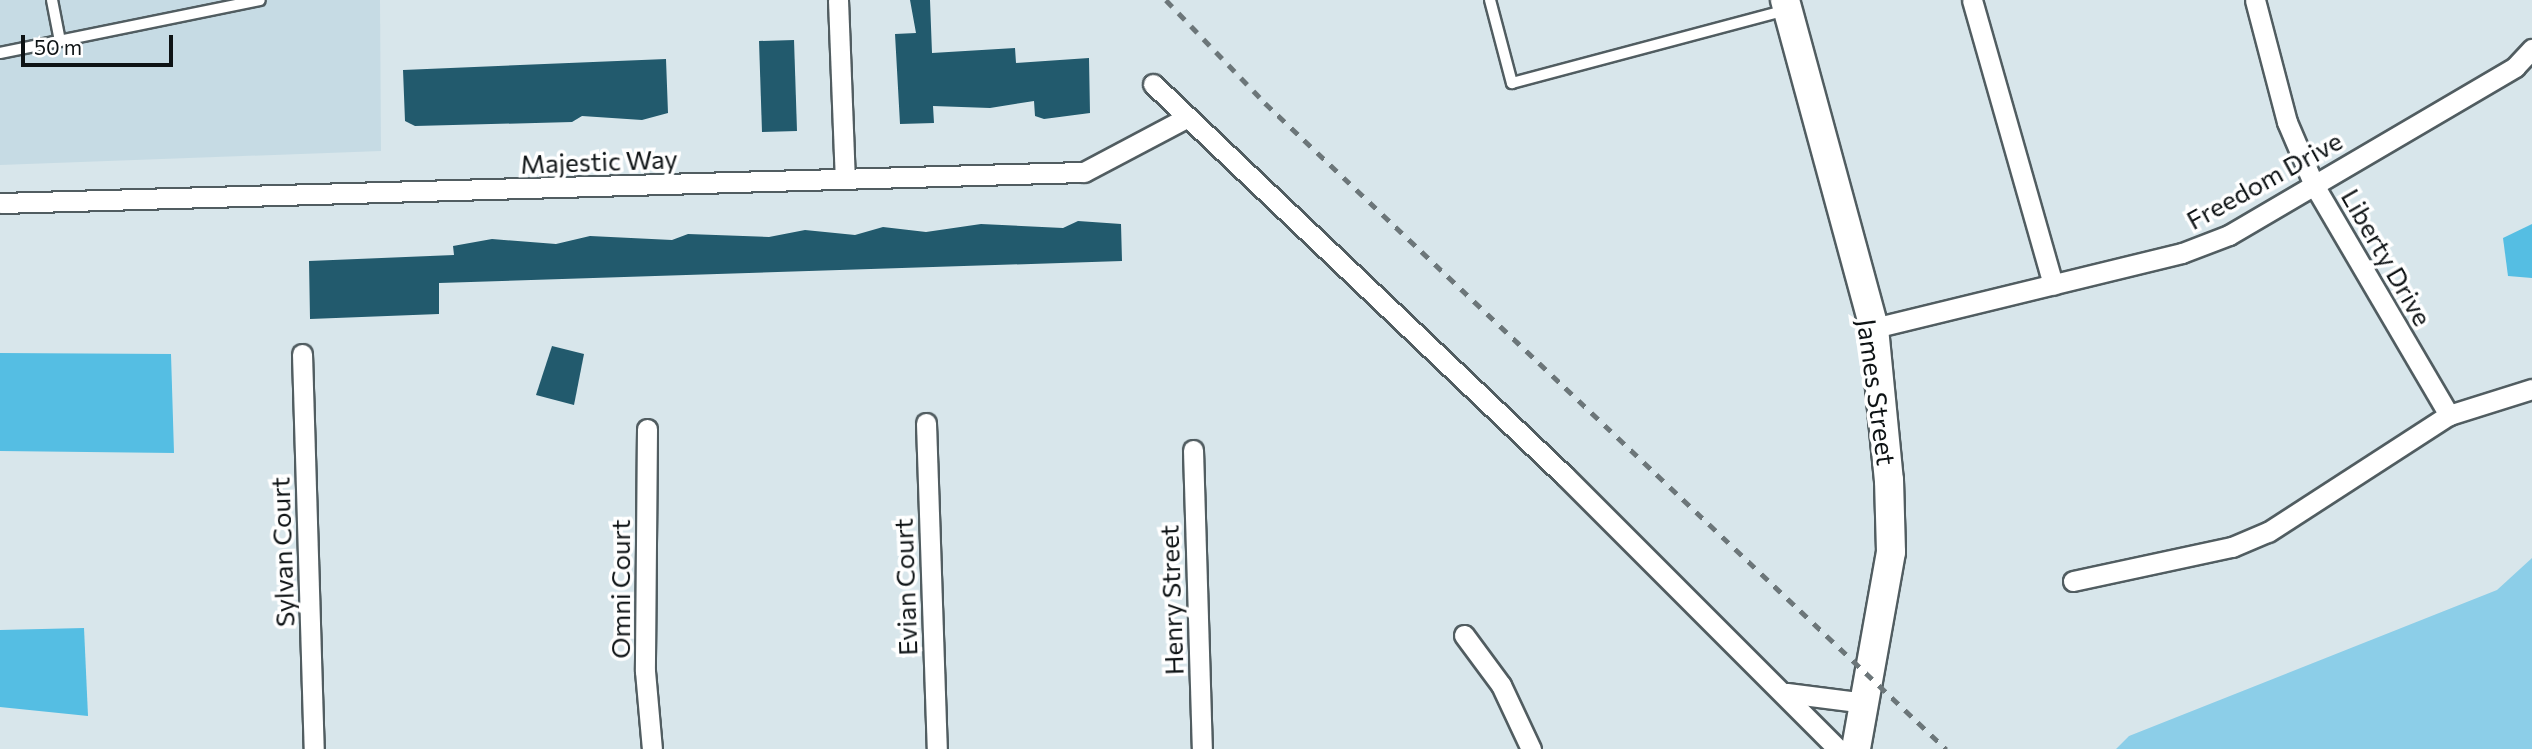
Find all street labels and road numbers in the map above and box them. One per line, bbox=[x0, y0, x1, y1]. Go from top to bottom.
street label: Freedom Drive bbox=[2181, 124, 2347, 236]
street label: Majestic Way bbox=[520, 143, 678, 179]
street label: Liberty Drive bbox=[2335, 183, 2439, 331]
street label: James Street bbox=[1851, 317, 1903, 467]
street label: Sylvan Court bbox=[264, 476, 300, 628]
street label: Evian Court bbox=[887, 518, 923, 656]
street label: Omni Court bbox=[604, 519, 636, 659]
street label: Henry Street bbox=[1153, 524, 1189, 676]

